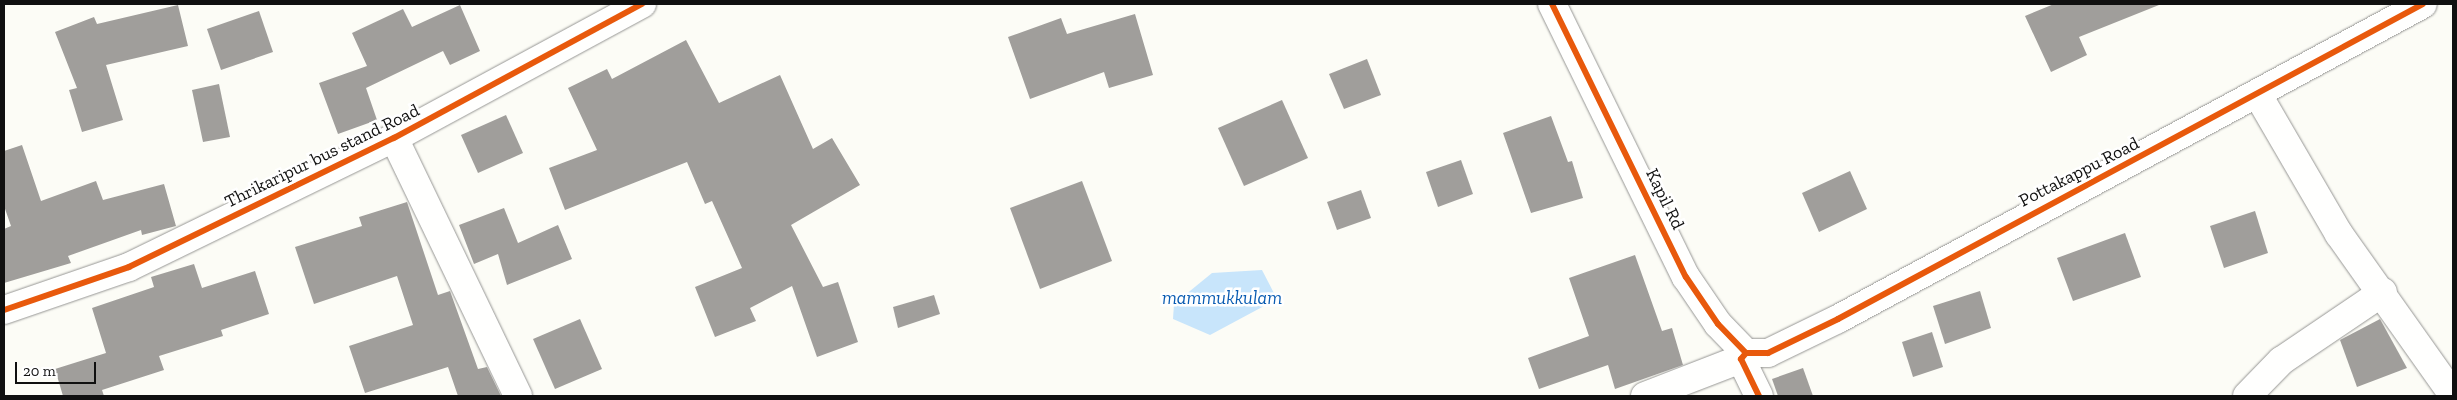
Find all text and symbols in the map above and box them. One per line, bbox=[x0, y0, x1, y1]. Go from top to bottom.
street label: Thrikaripur bus stand Road bbox=[221, 99, 423, 213]
street label: Pottakappu Road bbox=[2015, 132, 2143, 212]
street label: Kapil Rd bbox=[1641, 165, 1689, 233]
water label: mammukkulam bbox=[1162, 287, 1282, 309]
scale bar bbox=[18, 352, 99, 384]
text: 20 m bbox=[23, 362, 56, 380]

